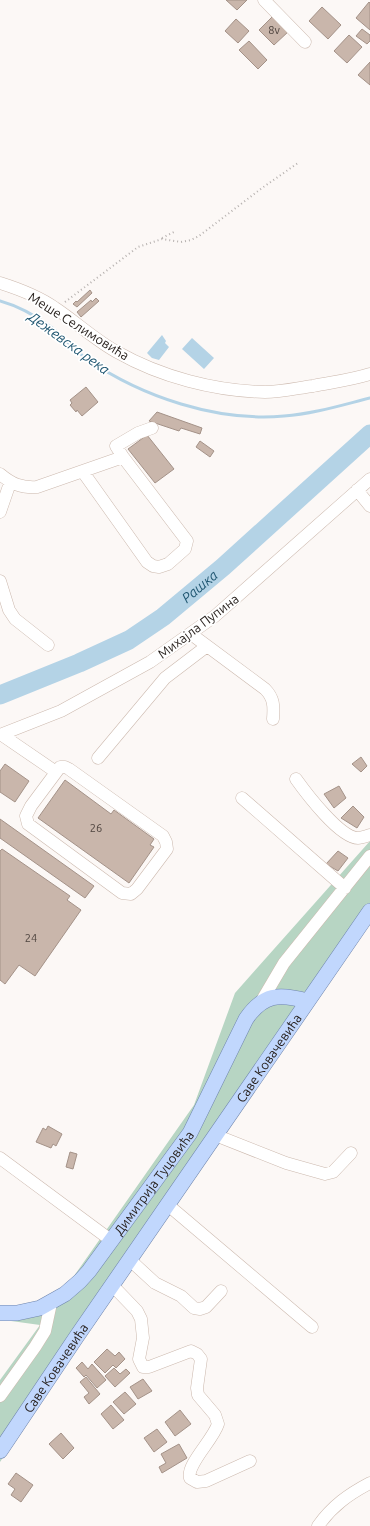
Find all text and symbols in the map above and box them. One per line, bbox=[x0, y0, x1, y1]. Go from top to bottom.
house number: 8v bbox=[268, 24, 280, 36]
street label: Меше Селимовића bbox=[26, 289, 132, 363]
water label: Дежевска река bbox=[24, 307, 113, 378]
water label: Рашка bbox=[178, 567, 221, 606]
street label: Михајла Пупина bbox=[155, 591, 241, 661]
house number: 26 bbox=[90, 822, 102, 834]
house number: 24 bbox=[25, 932, 37, 944]
street label: Саве Ковачевића bbox=[233, 1011, 304, 1105]
street label: Димитрија Туцовића bbox=[111, 1128, 196, 1237]
street label: Саве Ковачевића bbox=[21, 1321, 91, 1415]

